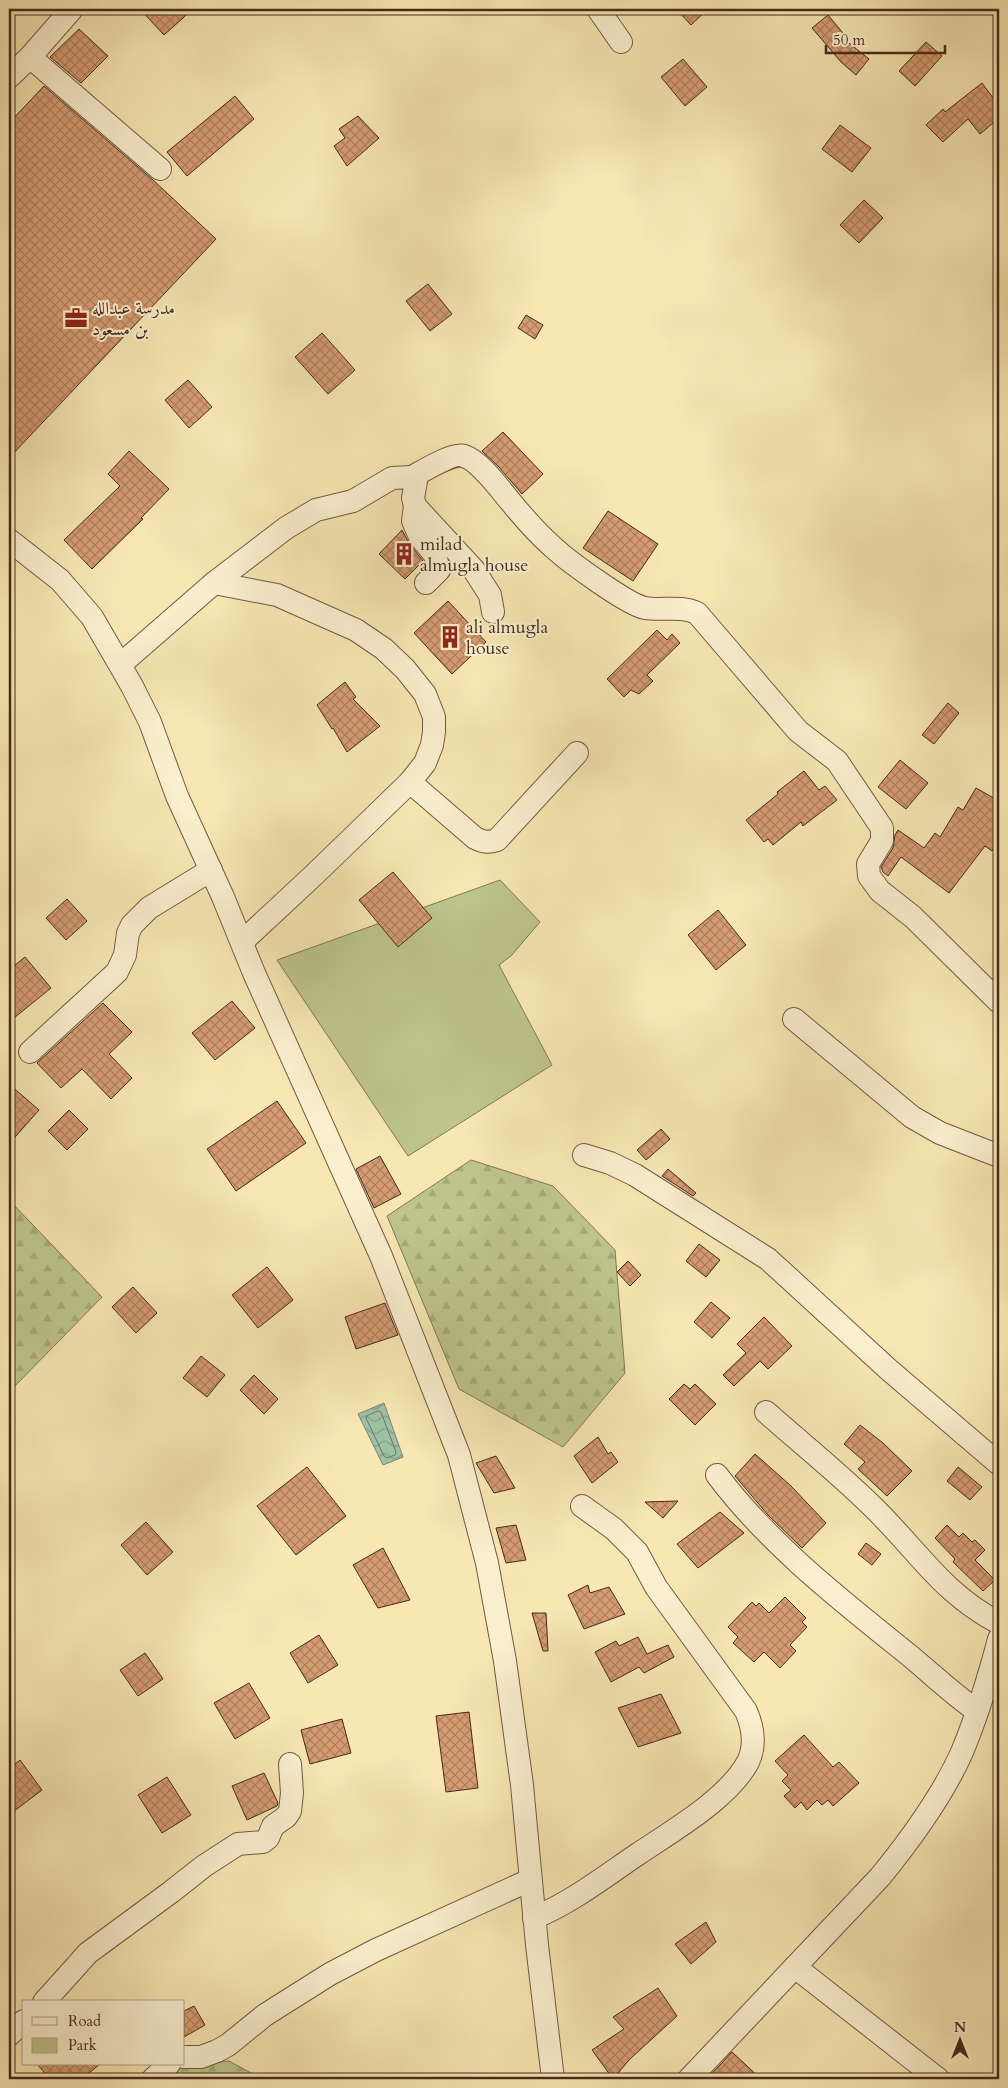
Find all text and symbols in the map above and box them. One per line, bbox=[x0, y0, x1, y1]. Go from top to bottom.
scale bar bbox=[826, 22, 944, 54]
text: 50 m bbox=[833, 30, 865, 50]
place label: مدرسة عبدالله بن مسعود bbox=[92, 296, 175, 342]
office icon: مدرسة عبدالله بن مسعود bbox=[63, 305, 89, 331]
place label: milad almugla house bbox=[420, 532, 528, 578]
building icon: milad almugla house bbox=[391, 541, 417, 567]
place label: ali almugla house bbox=[466, 615, 548, 661]
building icon: ali almugla house bbox=[437, 624, 463, 650]
legend bbox=[22, 2000, 185, 2066]
text: Road bbox=[68, 2011, 101, 2031]
north arrow bbox=[936, 2016, 986, 2066]
text: N bbox=[954, 2018, 966, 2037]
text: Park bbox=[68, 2035, 97, 2055]

